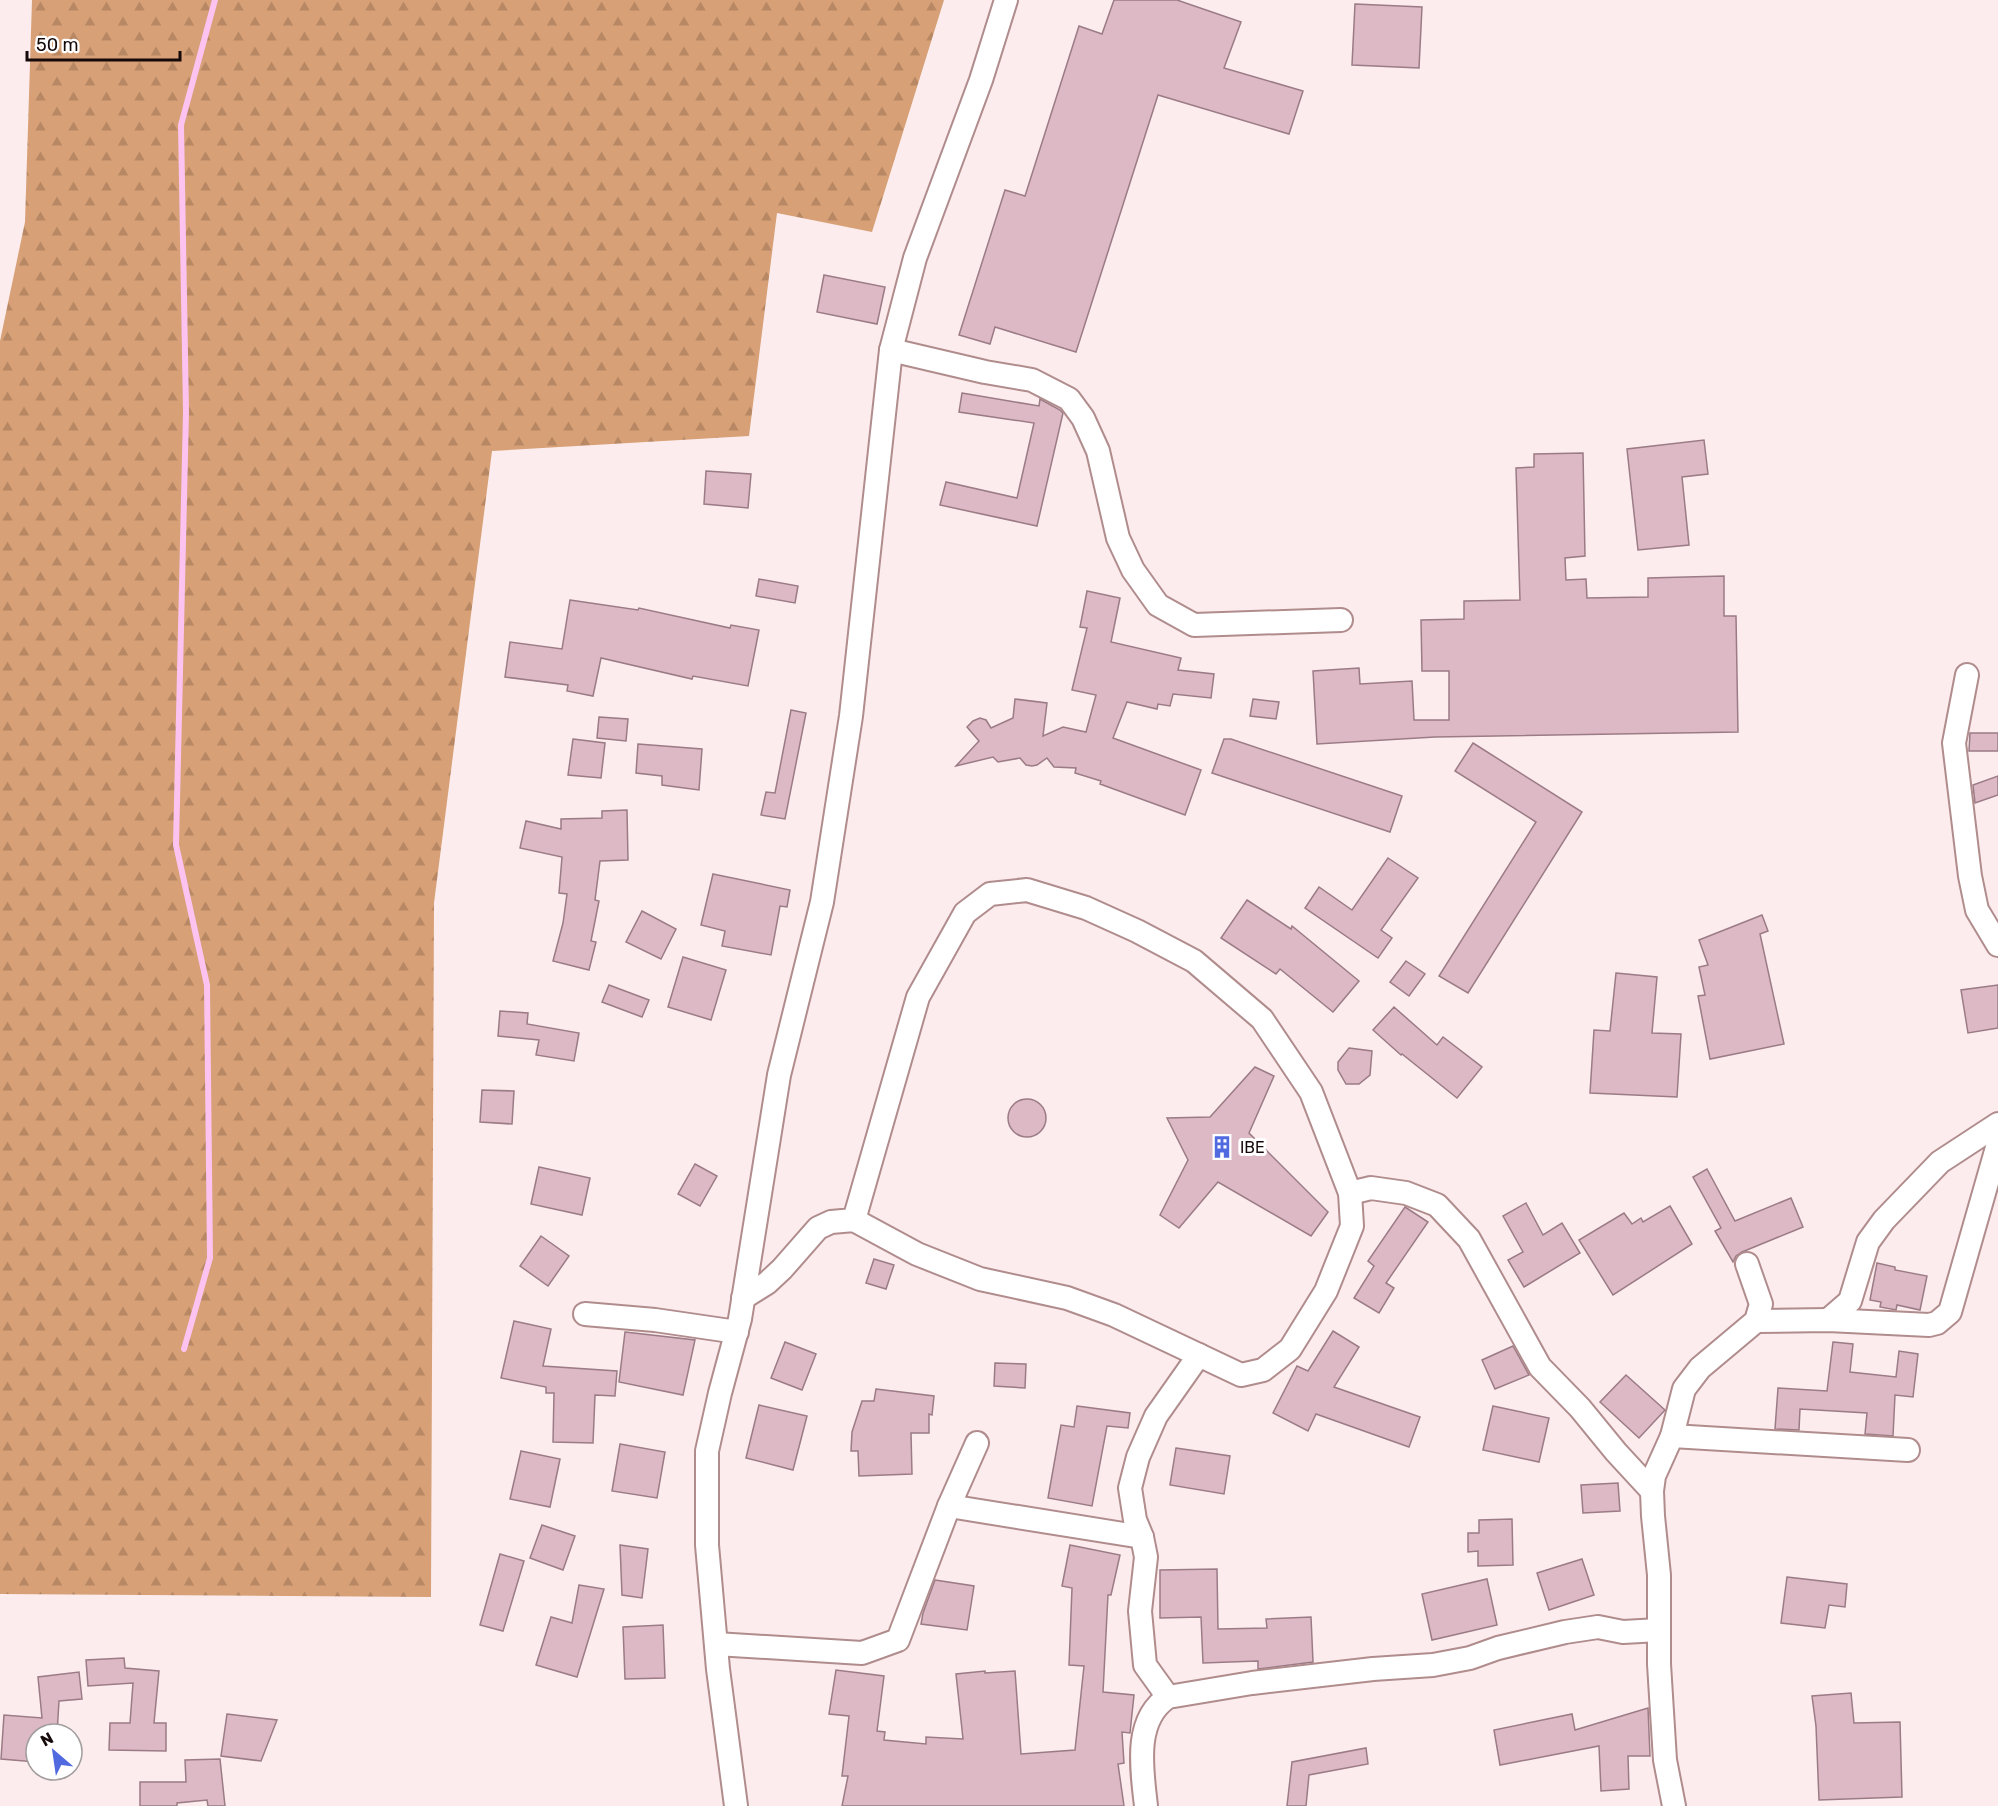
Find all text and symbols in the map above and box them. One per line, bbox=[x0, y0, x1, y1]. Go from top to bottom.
scale bar bbox=[27, 24, 180, 62]
text: 50 m bbox=[36, 34, 79, 56]
building icon: IBE bbox=[1209, 1134, 1235, 1160]
place label: IBE bbox=[1240, 1138, 1265, 1157]
north arrow bbox=[24, 1722, 84, 1782]
text: N bbox=[37, 1728, 57, 1750]

